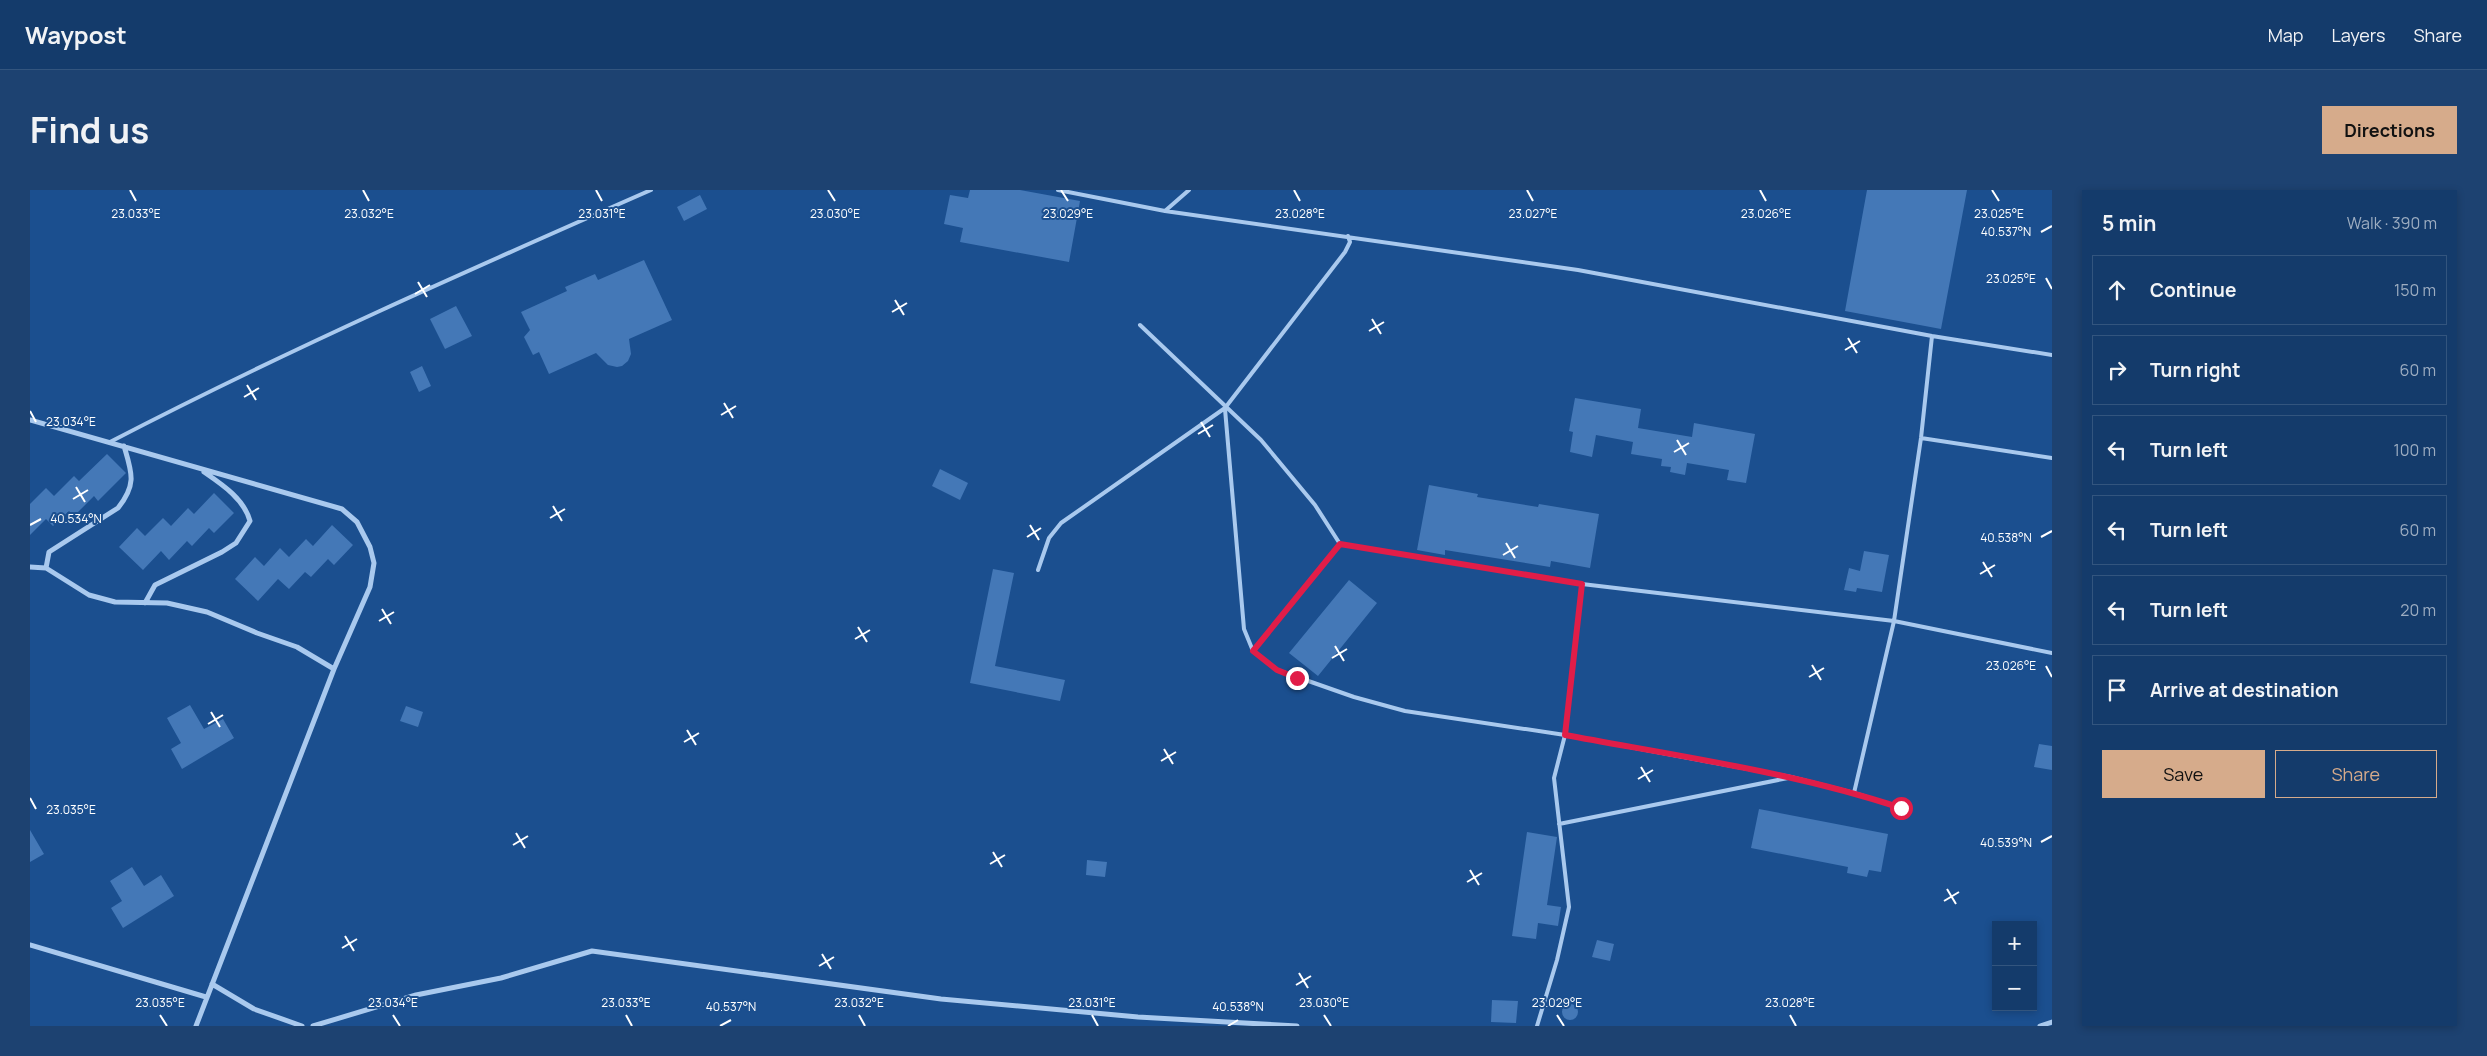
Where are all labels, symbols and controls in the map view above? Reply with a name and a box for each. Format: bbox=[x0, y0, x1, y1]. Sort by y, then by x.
text: Waypost bbox=[25, 18, 127, 51]
text: Map bbox=[2268, 23, 2303, 47]
text: Layers bbox=[2331, 23, 2385, 47]
text: Share bbox=[2413, 23, 2462, 47]
text: Find us bbox=[30, 106, 149, 154]
button: Directions bbox=[2322, 106, 2457, 154]
text: 23.033°E bbox=[111, 205, 161, 222]
text: 23.032°E bbox=[344, 205, 394, 222]
text: 23.031°E bbox=[578, 205, 626, 222]
text: 23.030°E bbox=[810, 205, 860, 222]
text: 23.029°E bbox=[1043, 205, 1093, 222]
text: 23.028°E bbox=[1275, 205, 1325, 222]
text: 23.027°E bbox=[1509, 205, 1558, 222]
text: 23.026°E bbox=[1741, 205, 1791, 222]
text: 23.025°E bbox=[1974, 205, 2024, 222]
text: 5 min bbox=[2102, 209, 2156, 237]
text: Walk · 390 m bbox=[2347, 212, 2437, 234]
text: 40.537°N bbox=[1981, 223, 2031, 240]
text: 23.025°E bbox=[1986, 270, 2036, 287]
icon: ahead bbox=[2103, 276, 2131, 304]
text: Continue bbox=[2150, 277, 2236, 303]
text: 150 m bbox=[2394, 279, 2436, 301]
icon: right bbox=[2103, 356, 2131, 384]
text: Turn right bbox=[2150, 357, 2240, 383]
text: 60 m bbox=[2400, 359, 2436, 381]
text: 23.034°E bbox=[46, 413, 96, 430]
icon: left bbox=[2103, 436, 2131, 464]
text: Turn left bbox=[2150, 437, 2228, 463]
text: 100 m bbox=[2393, 439, 2436, 461]
text: 40.534°N bbox=[50, 510, 102, 527]
icon: left bbox=[2103, 516, 2131, 544]
text: Turn left bbox=[2150, 517, 2228, 543]
text: 60 m bbox=[2400, 519, 2436, 541]
text: 40.538°N bbox=[1980, 529, 2032, 546]
icon: left bbox=[2103, 596, 2131, 624]
text: Turn left bbox=[2150, 597, 2228, 623]
text: 20 m bbox=[2400, 599, 2436, 621]
text: 23.026°E bbox=[1986, 657, 2036, 674]
route end bbox=[1286, 667, 1309, 690]
icon: arrive bbox=[2103, 676, 2131, 704]
text: Arrive at destination bbox=[2150, 677, 2339, 703]
button: Save bbox=[2102, 750, 2265, 798]
button: Share bbox=[2275, 750, 2437, 798]
route start bbox=[1890, 797, 1913, 820]
text: 23.035°E bbox=[46, 801, 96, 818]
text: 40.539°N bbox=[1980, 834, 2032, 851]
map controls bbox=[1992, 921, 2037, 1011]
button: + bbox=[1992, 921, 2037, 966]
button: − bbox=[1992, 966, 2037, 1011]
text: 23.035°E bbox=[135, 994, 185, 1011]
text: 23.034°E bbox=[368, 994, 418, 1011]
text: 23.033°E bbox=[601, 994, 651, 1011]
text: 23.032°E bbox=[834, 994, 884, 1011]
text: 23.031°E bbox=[1068, 994, 1116, 1011]
text: 23.030°E bbox=[1299, 994, 1349, 1011]
text: 23.029°E bbox=[1532, 994, 1582, 1011]
text: 23.028°E bbox=[1765, 994, 1815, 1011]
text: 40.537°N bbox=[706, 998, 756, 1015]
text: 40.538°N bbox=[1212, 998, 1264, 1015]

